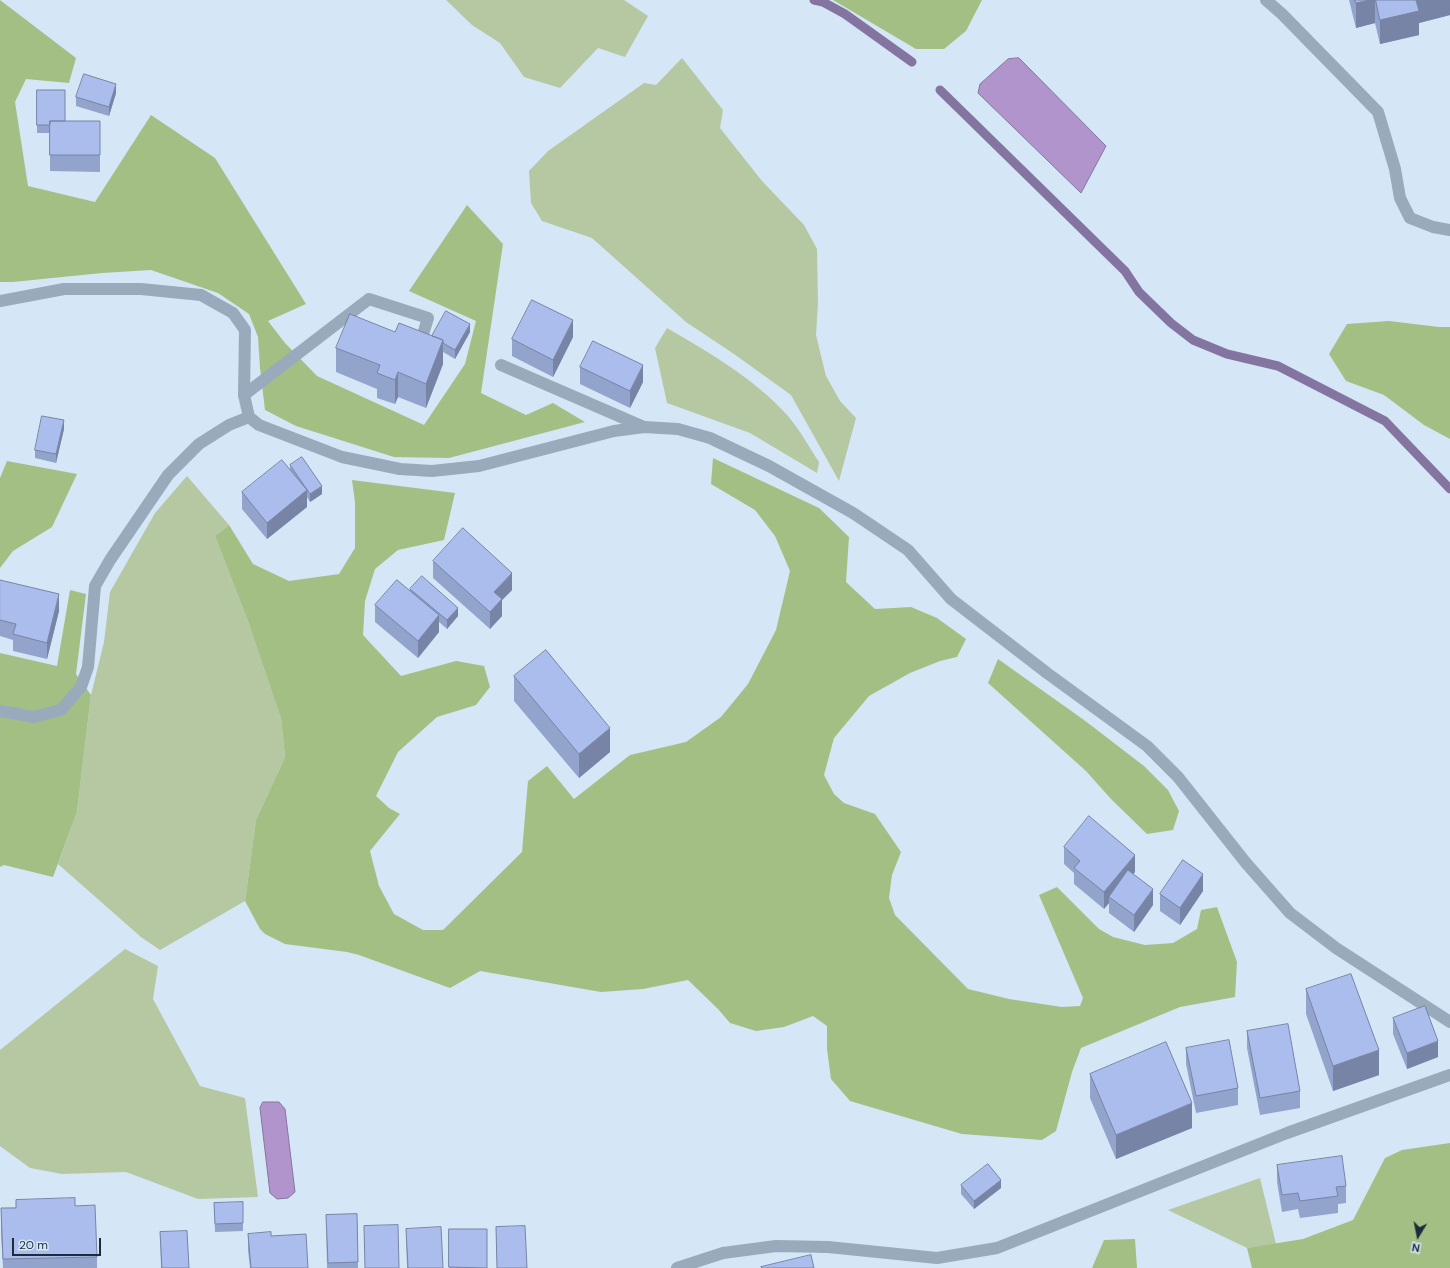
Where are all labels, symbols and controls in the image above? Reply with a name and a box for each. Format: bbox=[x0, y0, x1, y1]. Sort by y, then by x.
north arrow bbox=[1398, 1216, 1438, 1256]
scale bar bbox=[14, 1230, 103, 1256]
text: 20 m bbox=[19, 1237, 48, 1253]
text: N bbox=[1411, 1240, 1421, 1255]

